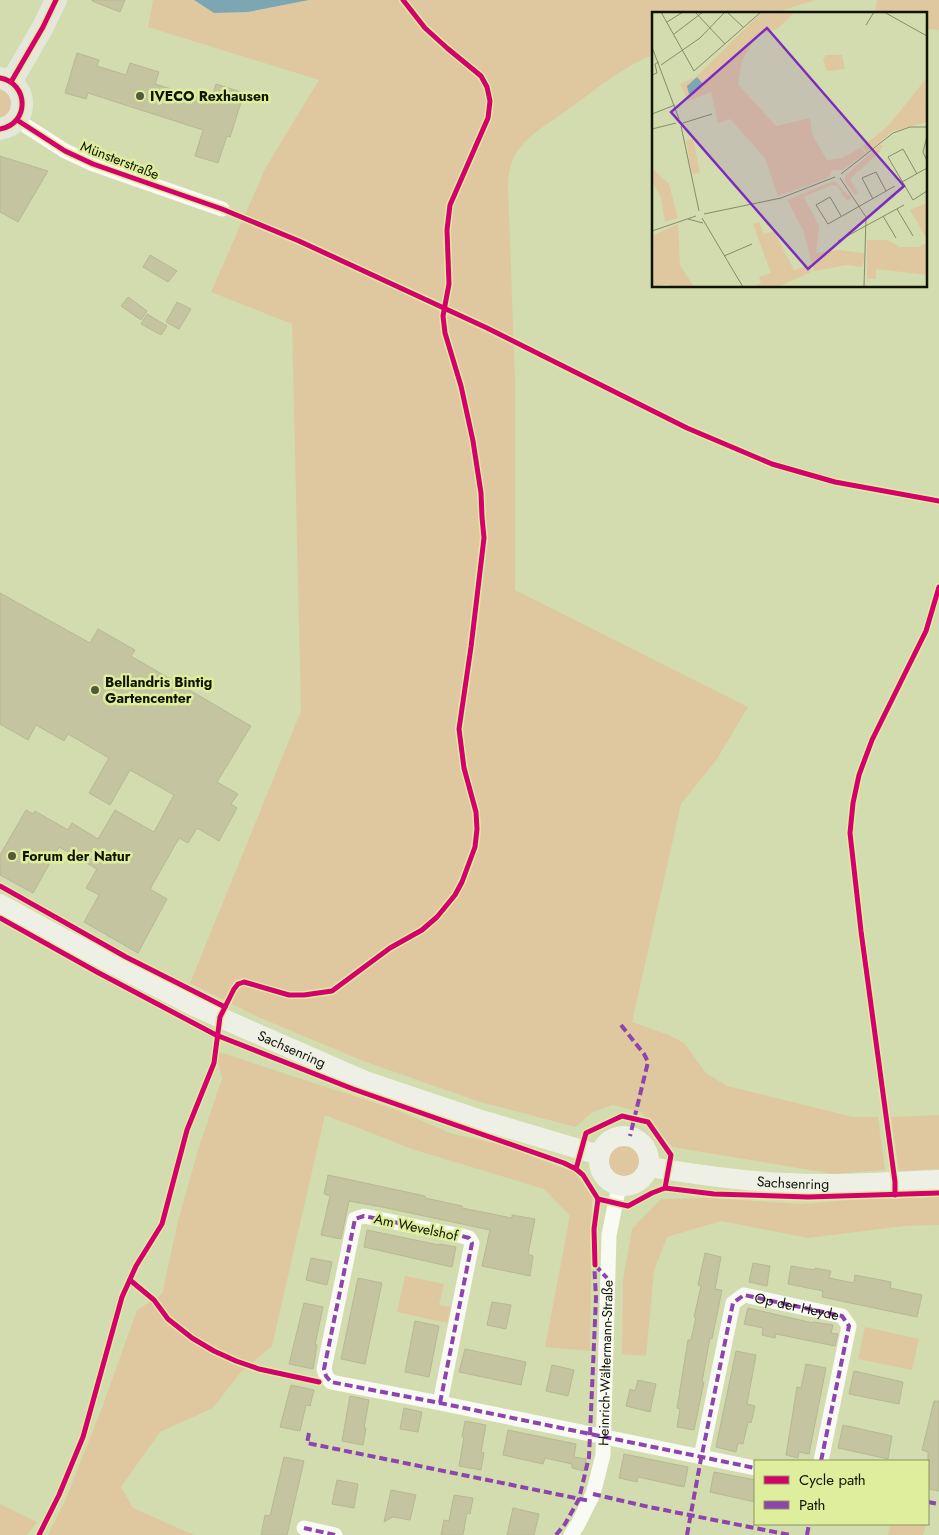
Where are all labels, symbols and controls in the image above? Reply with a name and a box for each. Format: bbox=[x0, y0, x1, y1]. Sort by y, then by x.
inset map bbox=[652, 12, 926, 288]
place label: IVECO Rexhausen bbox=[150, 86, 269, 106]
marker: IVECO Rexhausen bbox=[134, 90, 146, 102]
street label: Münsterstraße bbox=[78, 136, 162, 184]
place label: Bellandris Bintig Gartencenter bbox=[105, 672, 212, 708]
marker: Bellandris Bintig Gartencenter bbox=[89, 684, 101, 696]
place label: Forum der Natur bbox=[22, 846, 131, 866]
marker: Forum der Natur bbox=[6, 850, 18, 862]
street label: Sachsenring bbox=[255, 1025, 329, 1073]
street label: Sachsenring bbox=[756, 1171, 829, 1194]
street label: Am Wevelshof bbox=[372, 1208, 461, 1246]
street label: Heinrich-Wältermann-Straße bbox=[593, 1280, 618, 1446]
street label: Op der Heyde bbox=[753, 1288, 841, 1325]
legend bbox=[754, 1460, 929, 1525]
text: Cycle path bbox=[799, 1469, 866, 1491]
text: Path bbox=[799, 1494, 825, 1516]

